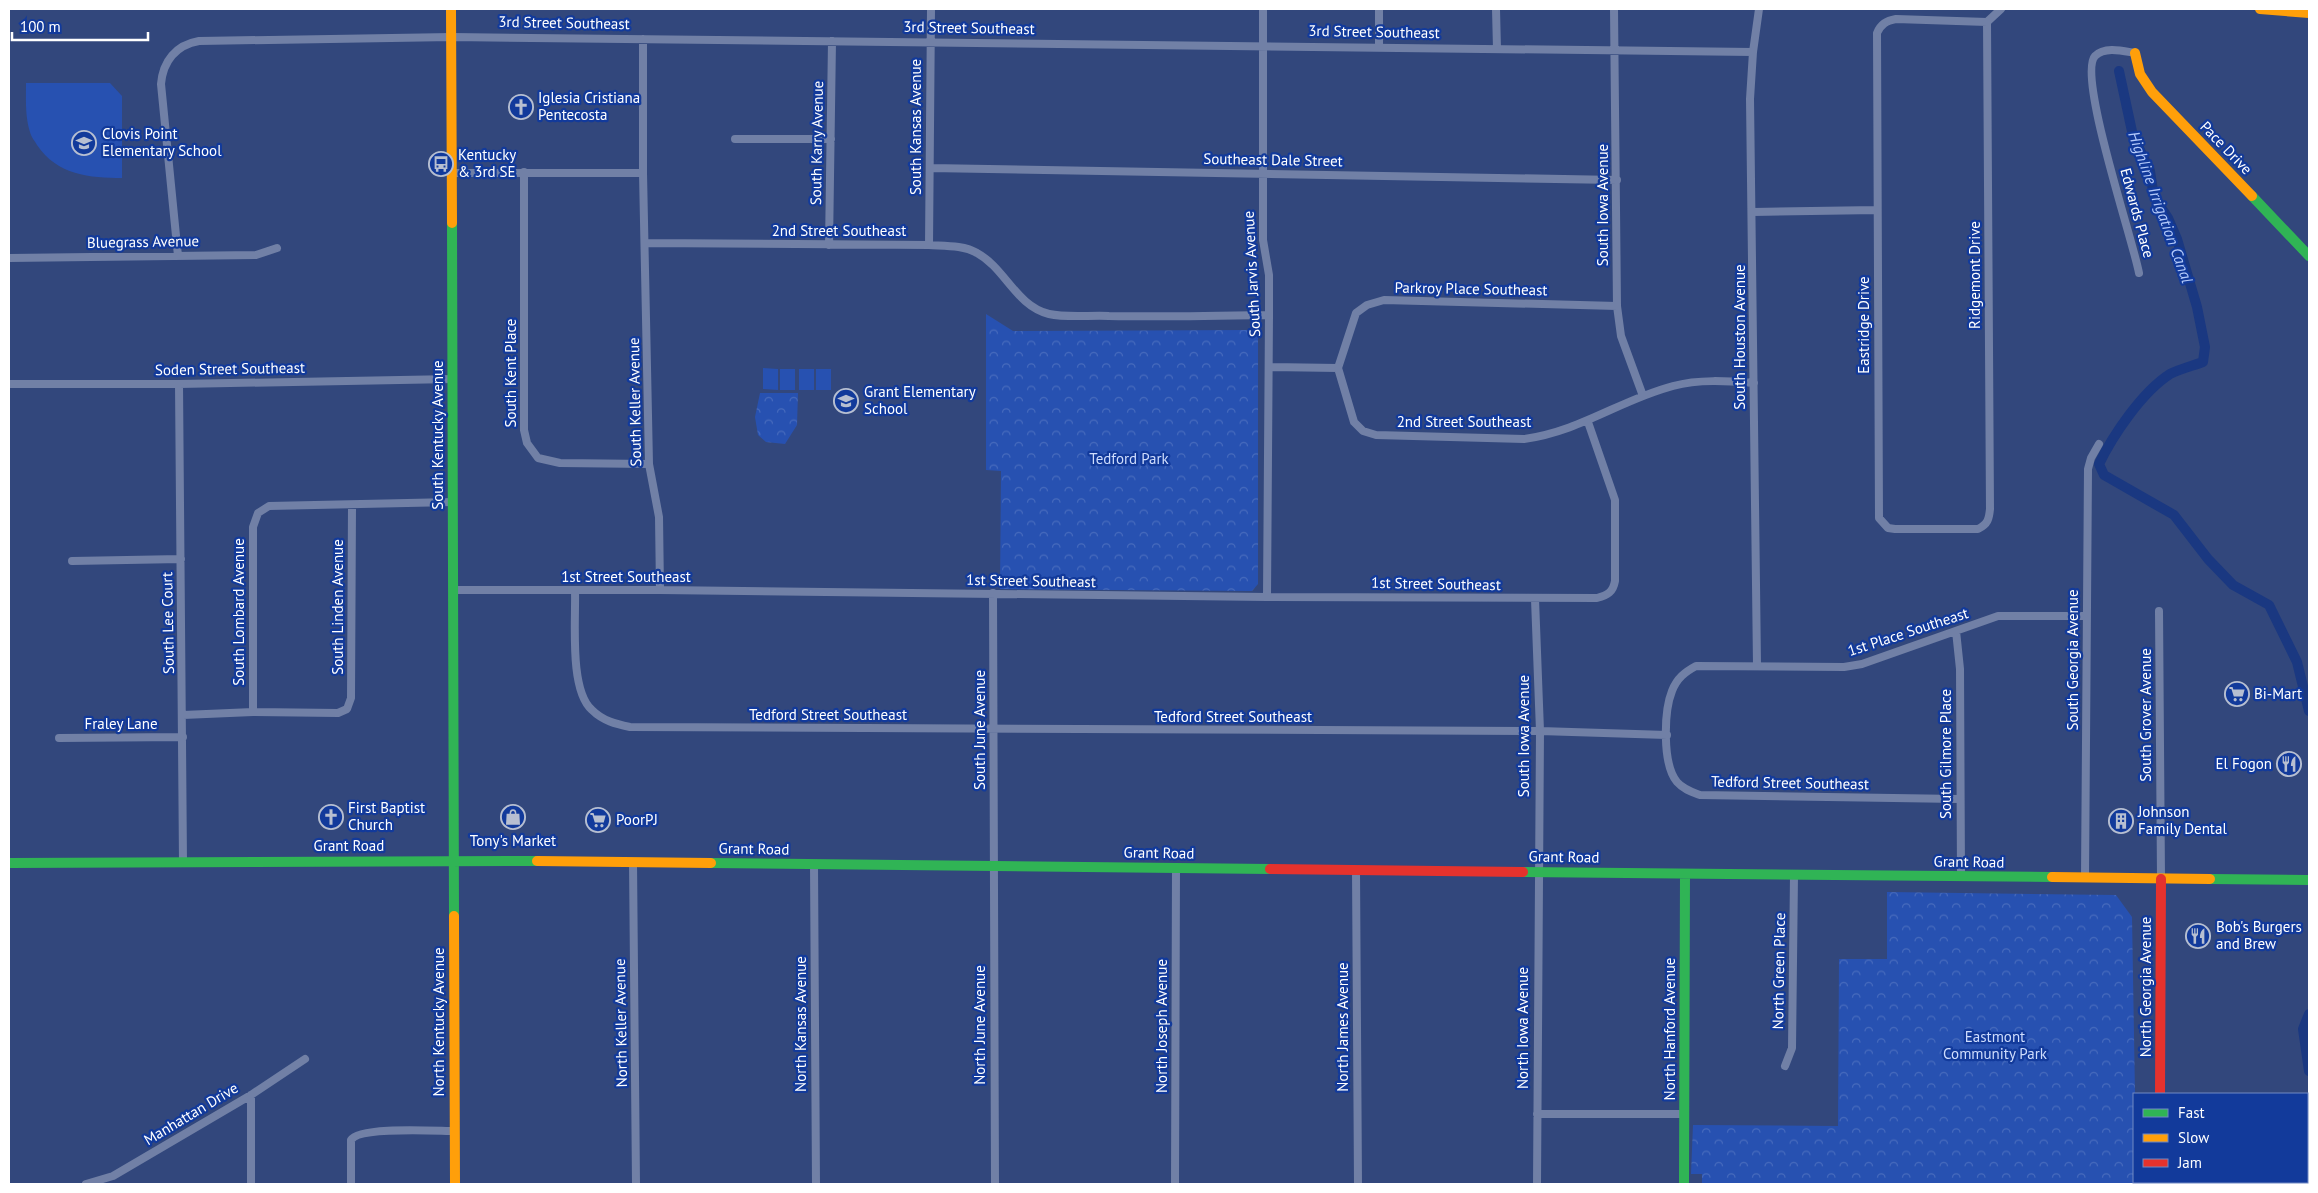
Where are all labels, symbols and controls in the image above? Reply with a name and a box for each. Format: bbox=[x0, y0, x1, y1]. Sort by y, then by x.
scale bar bbox=[12, 10, 149, 42]
street label: 3rd Street Southeast bbox=[498, 12, 630, 33]
text: 100 m bbox=[20, 17, 61, 36]
street label: 3rd Street Southeast bbox=[903, 17, 1035, 38]
street label: 3rd Street Southeast bbox=[1308, 21, 1440, 42]
street label: South Kansas Avenue bbox=[906, 59, 925, 195]
street label: South Karry Avenue bbox=[806, 81, 827, 205]
place label: Iglesia Cristiana Pentecosta bbox=[538, 88, 640, 124]
church icon: Iglesia Cristiana Pentecosta bbox=[508, 94, 534, 120]
street label: Pace Drive bbox=[2196, 117, 2256, 178]
place label: Clovis Point Elementary School bbox=[102, 124, 222, 160]
water label: Highline Irrigation Canal bbox=[2124, 128, 2198, 286]
school or university icon: Clovis Point Elementary School bbox=[71, 130, 97, 156]
street label: South Iowa Avenue bbox=[1593, 144, 1612, 266]
place label: Kentucky & 3rd SE bbox=[458, 145, 516, 181]
street label: Southeast Dale Street bbox=[1203, 149, 1343, 170]
bus stop icon: Kentucky & 3rd SE bbox=[428, 151, 454, 177]
street label: Edwards Place bbox=[2116, 166, 2159, 260]
street label: South Jarvis Avenue bbox=[1239, 210, 1264, 338]
street label: 2nd Street Southeast bbox=[772, 221, 906, 240]
street label: Ridgemont Drive bbox=[1965, 221, 1984, 329]
street label: Bluegrass Avenue bbox=[87, 231, 199, 252]
street label: South Houston Avenue bbox=[1730, 264, 1749, 410]
street label: Eastridge Drive bbox=[1854, 276, 1873, 374]
street label: Parkroy Place Southeast bbox=[1394, 278, 1548, 299]
street label: South Kent Place bbox=[501, 319, 520, 427]
street label: South Keller Avenue bbox=[624, 337, 645, 467]
street label: Soden Street Southeast bbox=[155, 358, 305, 379]
street label: South Kentucky Avenue bbox=[428, 360, 447, 510]
place label: Grant Elementary School bbox=[864, 382, 976, 418]
school or university icon: Grant Elementary School bbox=[833, 388, 859, 414]
street label: 2nd Street Southeast bbox=[1397, 412, 1531, 431]
park label: Tedford Park bbox=[1089, 449, 1170, 468]
street label: South Lombard Avenue bbox=[229, 538, 248, 686]
street label: South Linden Avenue bbox=[328, 539, 347, 675]
street label: 1st Street Southeast bbox=[561, 567, 691, 586]
street label: 1st Street Southeast bbox=[966, 570, 1096, 591]
street label: South Lee Court bbox=[157, 572, 178, 674]
street label: 1st Street Southeast bbox=[1371, 573, 1501, 594]
street label: South Georgia Avenue bbox=[2063, 589, 2082, 731]
street label: 1st Place Southeast bbox=[1845, 603, 1971, 660]
street label: South Grover Avenue bbox=[2136, 648, 2155, 782]
street label: South June Avenue bbox=[970, 670, 989, 790]
street label: South Iowa Avenue bbox=[1514, 675, 1533, 797]
supermarket icon: Bi-Mart bbox=[2224, 681, 2250, 707]
place label: Bi-Mart bbox=[2254, 684, 2302, 703]
street label: South Gilmore Place bbox=[1936, 689, 1955, 819]
street label: Tedford Street Southeast bbox=[749, 705, 907, 724]
street label: Tedford Street Southeast bbox=[1154, 707, 1312, 726]
street label: Fraley Lane bbox=[84, 714, 158, 733]
restaurant icon: El Fogon bbox=[2276, 751, 2302, 777]
place label: El Fogon bbox=[2215, 754, 2272, 773]
street label: Tedford Street Southeast bbox=[1711, 772, 1869, 793]
place label: First Baptist Church bbox=[348, 798, 425, 834]
place label: Johnson Family Dental bbox=[2137, 802, 2227, 838]
church icon: First Baptist Church bbox=[318, 804, 344, 830]
shop icon: Tony's Market bbox=[500, 804, 526, 830]
supermarket icon: PoorPJ bbox=[585, 807, 611, 833]
building icon: Johnson Family Dental bbox=[2108, 808, 2134, 834]
place label: PoorPJ bbox=[616, 810, 658, 829]
place label: Tony's Market bbox=[470, 831, 556, 850]
street label: Grant Road bbox=[314, 836, 384, 855]
street label: Grant Road bbox=[718, 838, 790, 859]
street label: Grant Road bbox=[1123, 842, 1195, 863]
street label: Grant Road bbox=[1528, 846, 1600, 867]
street label: Grant Road bbox=[1933, 851, 2005, 872]
street label: North Green Place bbox=[1768, 912, 1789, 1030]
street label: North Georgia Avenue bbox=[2136, 917, 2155, 1057]
place label: Bob's Burgers and Brew bbox=[2216, 917, 2302, 953]
restaurant icon: Bob's Burgers and Brew bbox=[2185, 923, 2211, 949]
street label: North Kentucky Avenue bbox=[429, 947, 448, 1097]
street label: North Kansas Avenue bbox=[791, 956, 810, 1092]
street label: North Keller Avenue bbox=[610, 958, 631, 1088]
street label: North Hanford Avenue bbox=[1660, 958, 1679, 1100]
street label: North Joseph Avenue bbox=[1152, 959, 1171, 1093]
street label: North James Avenue bbox=[1333, 962, 1352, 1092]
street label: North June Avenue bbox=[970, 965, 989, 1085]
street label: North Iowa Avenue bbox=[1513, 967, 1532, 1089]
park label: Eastmont Community Park bbox=[1943, 1027, 2048, 1063]
street label: Manhattan Drive bbox=[140, 1078, 241, 1149]
legend bbox=[2133, 1093, 2308, 1183]
text: Fast bbox=[2178, 1103, 2205, 1122]
text: Slow bbox=[2178, 1128, 2209, 1147]
text: Jam bbox=[2177, 1153, 2202, 1172]

